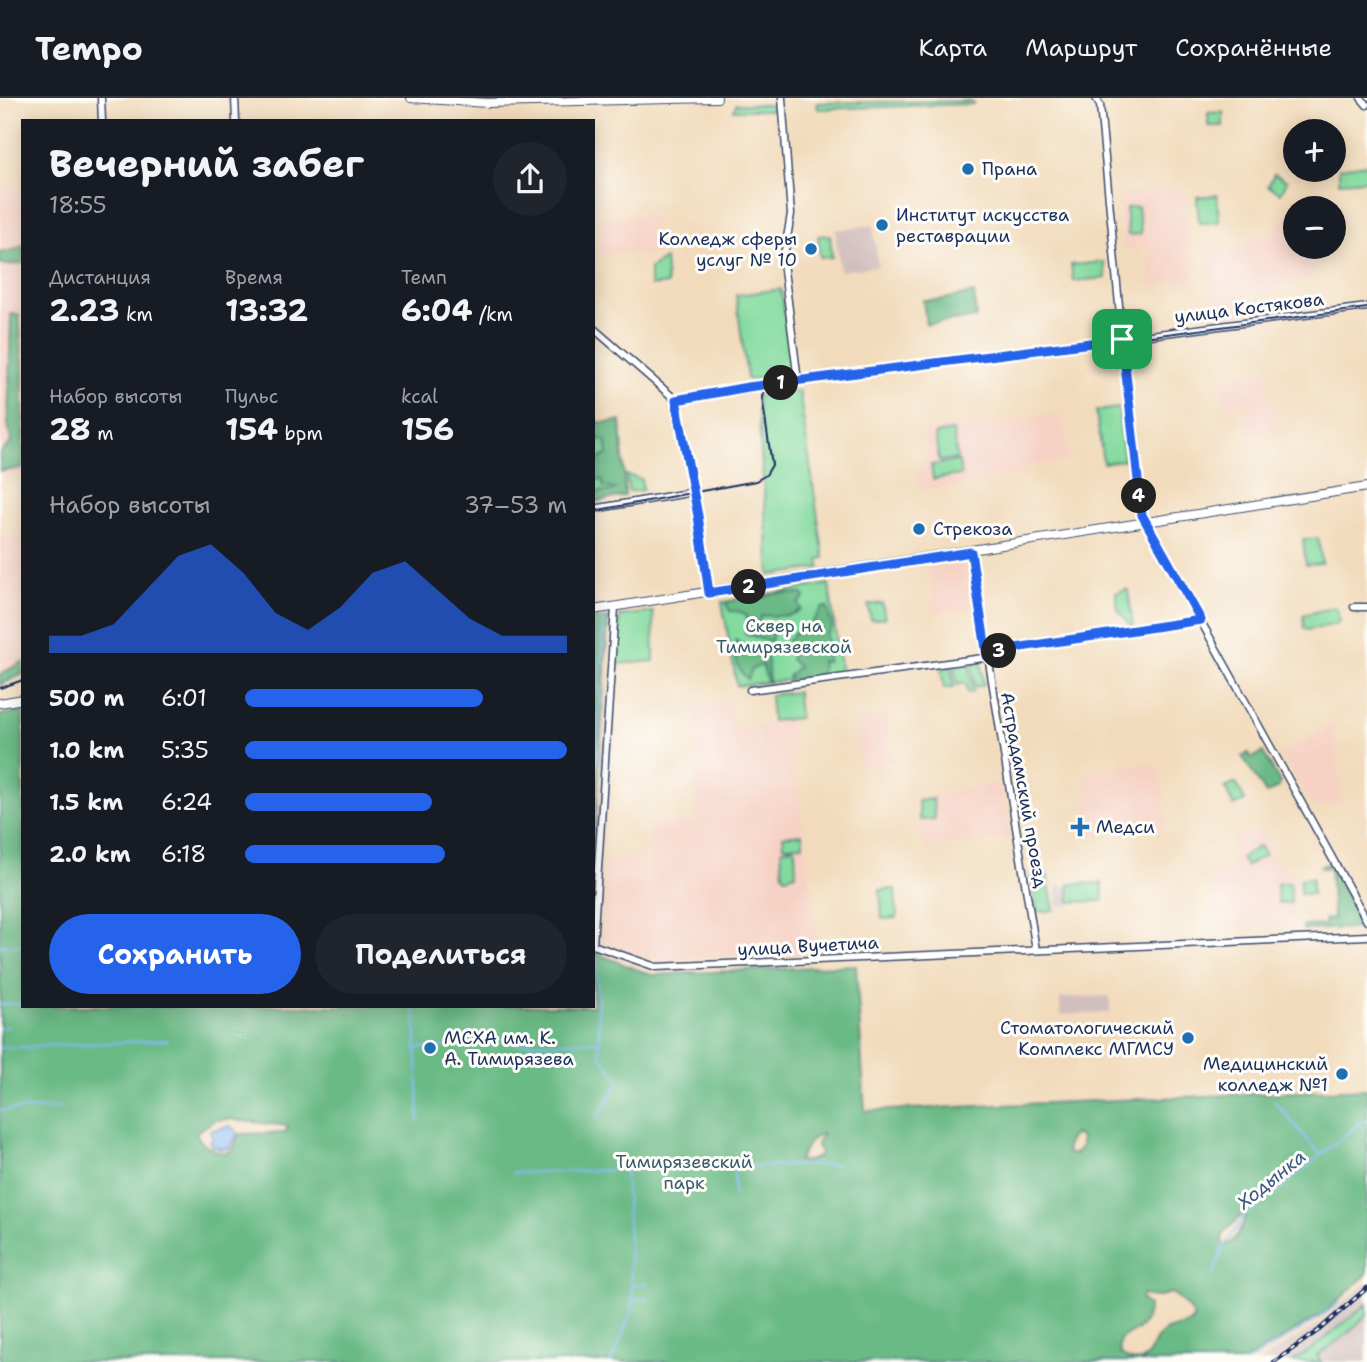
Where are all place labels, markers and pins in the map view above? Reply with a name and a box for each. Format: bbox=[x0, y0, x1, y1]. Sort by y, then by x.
place label: Прана bbox=[982, 157, 1037, 181]
marker: Прана bbox=[960, 161, 976, 177]
place label: Институт искусства реставрации bbox=[896, 203, 1069, 248]
marker: Институт искусства реставрации bbox=[874, 217, 890, 233]
place label: Колледж сферы услуг № 10 bbox=[658, 227, 797, 272]
marker: Колледж сферы услуг № 10 bbox=[803, 241, 819, 257]
pin bbox=[1092, 309, 1152, 369]
pin: 1 bbox=[764, 366, 798, 400]
pin: 4 bbox=[1122, 478, 1156, 514]
place label: Стрекоза bbox=[933, 517, 1013, 541]
marker: Стрекоза bbox=[911, 521, 927, 537]
pin: 2 bbox=[732, 570, 766, 604]
pin: 3 bbox=[982, 634, 1016, 668]
place label: Медси bbox=[1096, 815, 1155, 839]
marker: Медси bbox=[1070, 817, 1090, 837]
place label: Стоматологический Комплекс МГМСУ bbox=[1000, 1016, 1174, 1061]
place label: МСХА им. К. А. Тимирязева bbox=[444, 1026, 574, 1071]
marker: Стоматологический Комплекс МГМСУ bbox=[1180, 1030, 1196, 1046]
marker: МСХА им. К. А. Тимирязева bbox=[422, 1040, 438, 1056]
place label: Медицинский колледж №1 bbox=[1203, 1052, 1328, 1097]
marker: Медицинский колледж №1 bbox=[1334, 1066, 1350, 1082]

